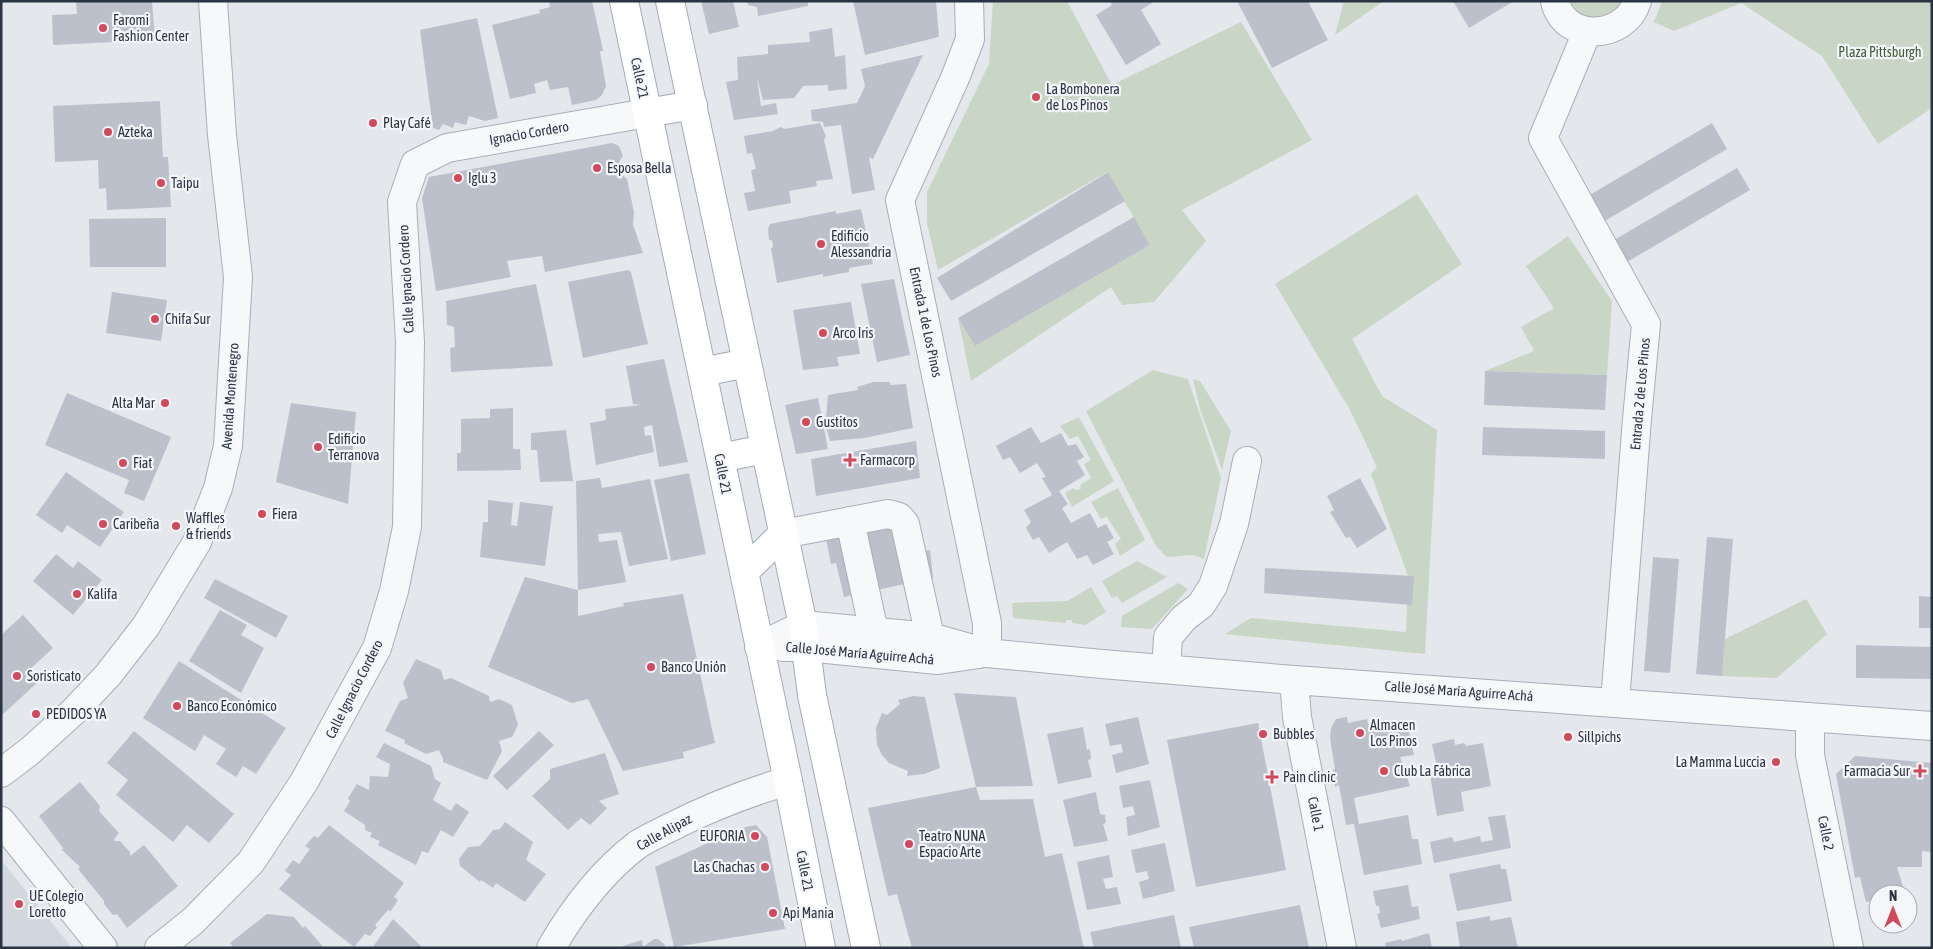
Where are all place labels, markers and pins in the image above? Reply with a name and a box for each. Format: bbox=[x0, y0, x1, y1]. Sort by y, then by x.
place label: Faromi Fashion Center bbox=[113, 12, 190, 44]
marker: Faromi Fashion Center bbox=[97, 22, 109, 34]
place label: La Bombonera de Los Pinos bbox=[1046, 81, 1120, 113]
marker: La Bombonera de Los Pinos bbox=[1030, 91, 1042, 103]
place label: Play Café bbox=[383, 115, 431, 131]
marker: Play Café bbox=[367, 117, 379, 129]
place label: Azteka bbox=[118, 124, 153, 140]
marker: Azteka bbox=[102, 126, 114, 138]
place label: Esposa Bella bbox=[607, 160, 671, 176]
marker: Esposa Bella bbox=[591, 162, 603, 174]
place label: Iglu 3 bbox=[468, 170, 497, 186]
marker: Iglu 3 bbox=[452, 172, 464, 184]
place label: Taipu bbox=[171, 175, 199, 191]
marker: Taipu bbox=[155, 177, 167, 189]
place label: Edificio Alessandria bbox=[831, 228, 891, 260]
marker: Edificio Alessandria bbox=[815, 238, 827, 250]
place label: Chifa Sur bbox=[165, 311, 211, 327]
marker: Chifa Sur bbox=[149, 313, 161, 325]
place label: Arco Iris bbox=[833, 325, 874, 341]
marker: Arco Iris bbox=[817, 327, 829, 339]
place label: Alta Mar bbox=[112, 395, 156, 411]
marker: Alta Mar bbox=[159, 397, 171, 409]
place label: Gustitos bbox=[816, 414, 858, 430]
marker: Gustitos bbox=[800, 416, 812, 428]
place label: Edificio Terranova bbox=[328, 431, 380, 463]
marker: Edificio Terranova bbox=[312, 441, 324, 453]
place label: Farmacorp bbox=[860, 452, 915, 468]
marker: Farmacorp bbox=[844, 454, 856, 466]
place label: Fiat bbox=[133, 455, 152, 471]
marker: Fiat bbox=[117, 457, 129, 469]
place label: Fiera bbox=[272, 506, 298, 522]
marker: Fiera bbox=[256, 508, 268, 520]
place label: Waffles & friends bbox=[186, 510, 231, 542]
place label: Caribeña bbox=[113, 516, 159, 532]
marker: Caribeña bbox=[97, 518, 109, 530]
marker: Waffles & friends bbox=[170, 520, 182, 532]
place label: Kalifa bbox=[87, 586, 117, 602]
marker: Kalifa bbox=[71, 588, 83, 600]
place label: Banco Unión bbox=[661, 659, 726, 675]
marker: Banco Unión bbox=[645, 661, 657, 673]
place label: Soristicato bbox=[27, 668, 81, 684]
marker: Soristicato bbox=[11, 670, 23, 682]
place label: Banco Económico bbox=[187, 698, 277, 714]
marker: Banco Económico bbox=[171, 700, 183, 712]
place label: PEDIDOS YA bbox=[46, 706, 107, 722]
marker: PEDIDOS YA bbox=[30, 708, 42, 720]
place label: Almacen Los Pinos bbox=[1370, 717, 1417, 749]
place label: Bubbles bbox=[1273, 726, 1315, 742]
marker: Almacen Los Pinos bbox=[1354, 727, 1366, 739]
marker: Bubbles bbox=[1257, 728, 1269, 740]
place label: Sillpichs bbox=[1578, 729, 1621, 745]
marker: Sillpichs bbox=[1562, 731, 1574, 743]
place label: La Mamma Luccia bbox=[1675, 754, 1766, 770]
marker: La Mamma Luccia bbox=[1770, 756, 1782, 768]
place label: Club La Fábrica bbox=[1394, 763, 1471, 779]
place label: Farmacia Sur bbox=[1844, 763, 1911, 779]
marker: Club La Fábrica bbox=[1378, 765, 1390, 777]
marker: Farmacia Sur bbox=[1914, 765, 1926, 777]
place label: Pain clinic bbox=[1283, 769, 1336, 785]
marker: Pain clinic bbox=[1265, 770, 1279, 784]
place label: EUFORIA bbox=[700, 828, 745, 844]
place label: Teatro NUNA Espacio Arte bbox=[919, 828, 986, 860]
marker: EUFORIA bbox=[749, 830, 761, 842]
marker: Teatro NUNA Espacio Arte bbox=[903, 838, 915, 850]
place label: Las Chachas bbox=[693, 859, 755, 875]
marker: Las Chachas bbox=[759, 861, 771, 873]
place label: UE Colegio Loretto bbox=[29, 888, 84, 920]
marker: UE Colegio Loretto bbox=[13, 898, 25, 910]
place label: Api Mania bbox=[783, 905, 834, 921]
marker: Api Mania bbox=[767, 907, 779, 919]

